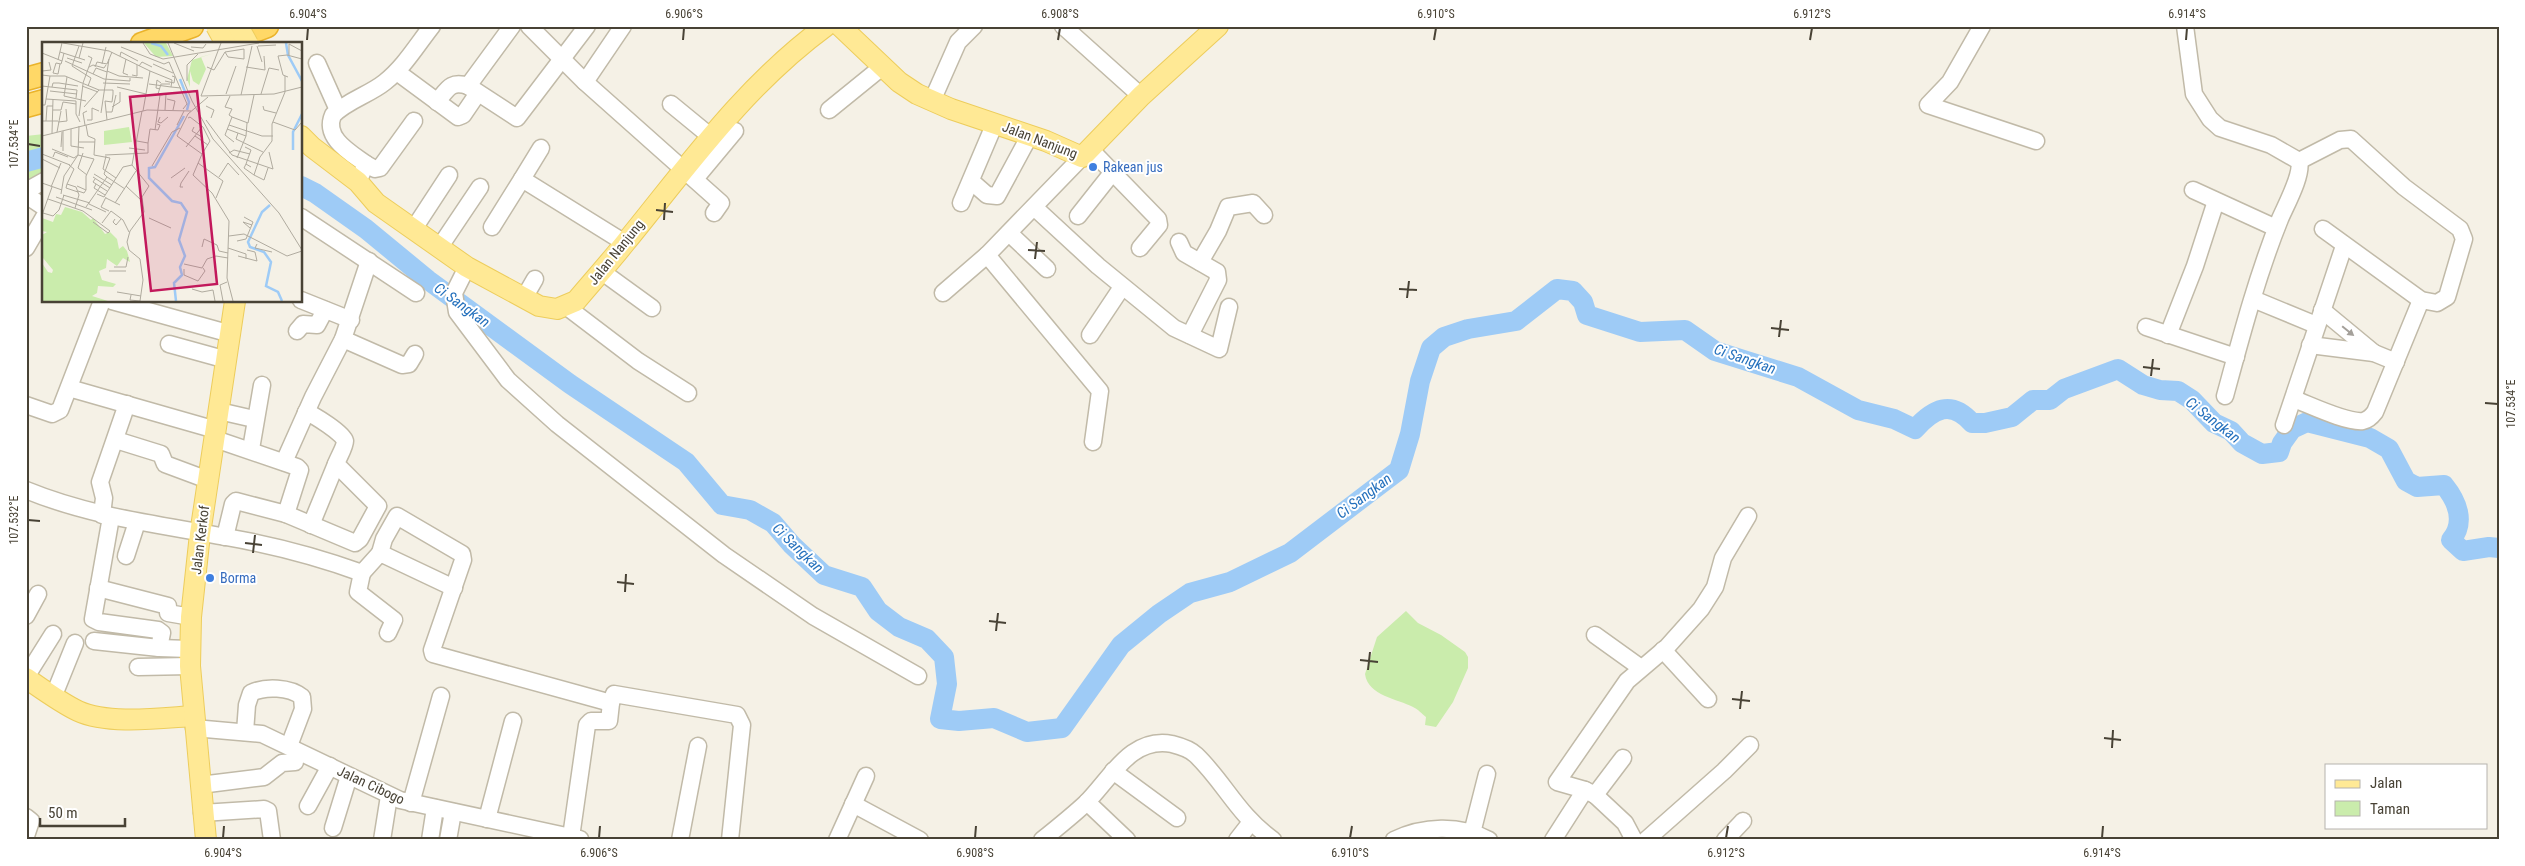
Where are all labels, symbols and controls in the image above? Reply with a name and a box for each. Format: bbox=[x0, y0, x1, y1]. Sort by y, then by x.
text: 6.904°S bbox=[289, 7, 327, 21]
text: 6.906°S bbox=[665, 7, 703, 21]
text: 6.908°S bbox=[1041, 7, 1079, 21]
text: 6.910°S bbox=[1417, 7, 1455, 21]
text: 6.912°S bbox=[1793, 7, 1831, 21]
text: 6.914°S bbox=[2168, 7, 2206, 21]
inset map bbox=[42, 42, 302, 302]
street label: Jalan Nanjung bbox=[1000, 118, 1080, 162]
text: 107.534°E bbox=[7, 119, 21, 169]
place label: Rakean jus bbox=[1103, 159, 1163, 175]
marker: Rakean jus bbox=[1087, 161, 1099, 173]
street label: Jalan Nanjung bbox=[585, 216, 647, 288]
water label: Ci Sangkan bbox=[431, 279, 493, 331]
one-way arrow bbox=[2341, 326, 2354, 337]
water label: Ci Sangkan bbox=[1712, 340, 1778, 378]
text: 107.534°E bbox=[2504, 379, 2518, 429]
water label: Ci Sangkan bbox=[2182, 393, 2244, 447]
water label: Ci Sangkan bbox=[1333, 469, 1395, 523]
text: 107.532°E bbox=[7, 495, 21, 545]
street label: Jalan Kerkof bbox=[188, 504, 212, 575]
water label: Ci Sangkan bbox=[769, 519, 827, 577]
place label: Borma bbox=[220, 570, 256, 586]
marker: Borma bbox=[204, 572, 216, 584]
street label: Jalan Cibogo bbox=[335, 762, 407, 808]
legend bbox=[2325, 764, 2488, 828]
text: Jalan bbox=[2370, 774, 2402, 792]
scale bar bbox=[40, 796, 125, 828]
text: Taman bbox=[2370, 800, 2410, 818]
text: 50 m bbox=[48, 804, 78, 822]
text: 6.904°S bbox=[204, 846, 242, 860]
text: 6.906°S bbox=[580, 846, 618, 860]
text: 6.908°S bbox=[956, 846, 994, 860]
text: 6.910°S bbox=[1331, 846, 1369, 860]
text: 6.912°S bbox=[1707, 846, 1745, 860]
text: 6.914°S bbox=[2083, 846, 2121, 860]

